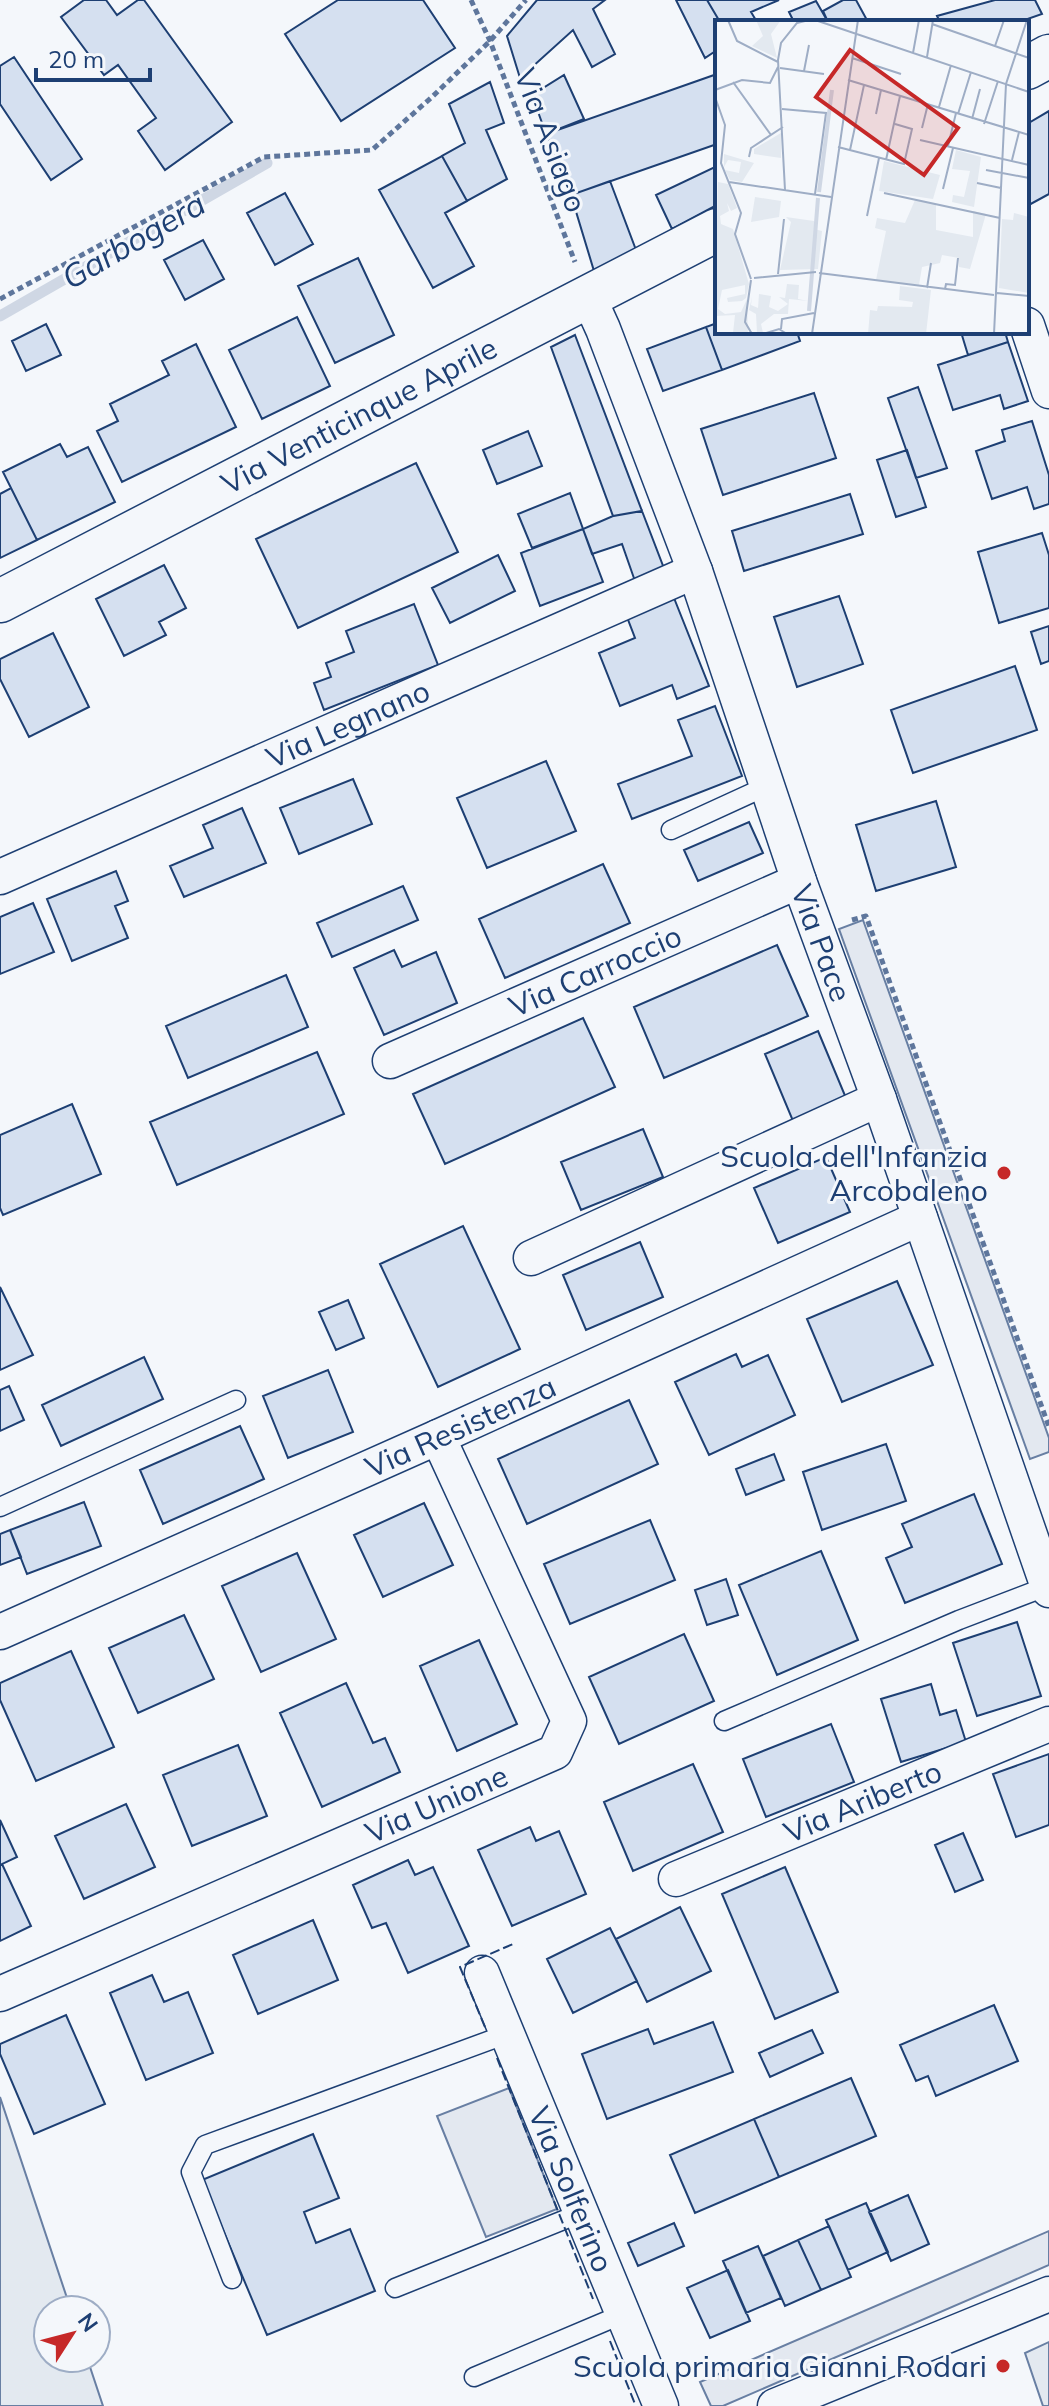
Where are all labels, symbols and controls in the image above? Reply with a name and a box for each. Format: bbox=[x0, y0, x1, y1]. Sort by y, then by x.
inset map bbox=[715, 20, 1029, 334]
scale bar bbox=[36, 32, 150, 82]
text: 20 m bbox=[48, 44, 104, 74]
street label: Via Asiago bbox=[506, 63, 596, 217]
water label: Garbogera bbox=[54, 183, 212, 297]
street label: Via Venticinque Aprile bbox=[214, 328, 503, 502]
street label: Via Legnano bbox=[260, 671, 435, 777]
street label: Via Pace bbox=[783, 879, 860, 1006]
street label: Via Carroccio bbox=[503, 916, 687, 1025]
place label: Scuola dell'Infanzia Arcobaleno bbox=[720, 1137, 988, 1209]
marker: Scuola dell'Infanzia Arcobaleno bbox=[995, 1164, 1013, 1182]
street label: Via Resistenza bbox=[359, 1367, 562, 1486]
street label: Via Ariberto bbox=[778, 1752, 947, 1851]
street label: Via Unione bbox=[359, 1756, 513, 1851]
street label: Via Solferino bbox=[520, 2101, 623, 2278]
north arrow bbox=[32, 2294, 112, 2374]
text: N bbox=[72, 2307, 104, 2337]
place label: Scuola primaria Gianni Rodari bbox=[573, 2347, 987, 2385]
marker: Scuola primaria Gianni Rodari bbox=[994, 2357, 1012, 2375]

